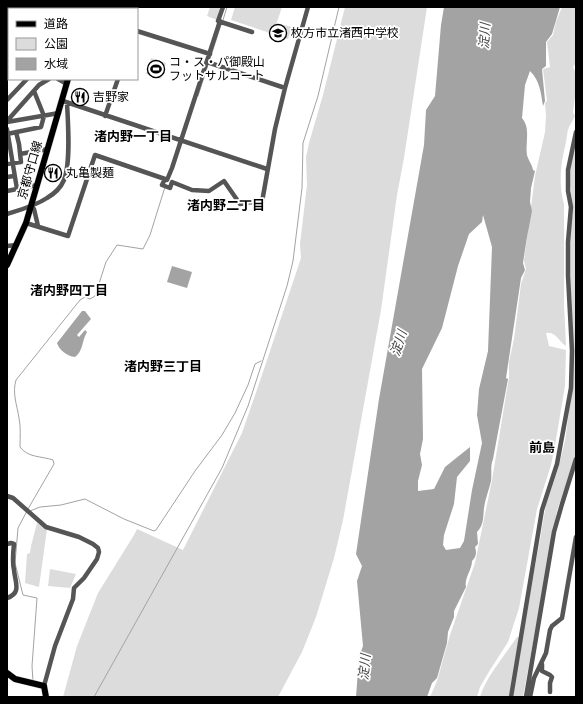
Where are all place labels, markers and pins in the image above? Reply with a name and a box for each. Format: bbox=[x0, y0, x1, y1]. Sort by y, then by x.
school or university icon: 枚方市立渚西中学校 bbox=[268, 23, 288, 43]
place label: 枚方市立渚西中学校 bbox=[291, 25, 399, 39]
place label: コ・ス・パ御殿山 フットサルコート bbox=[169, 54, 265, 82]
sports icon: コ・ス・パ御殿山 フットサルコート bbox=[146, 59, 166, 79]
restaurant icon: 吉野家 bbox=[70, 87, 90, 107]
place label: 吉野家 bbox=[93, 89, 129, 103]
restaurant icon: 丸亀製麺 bbox=[43, 163, 63, 183]
place label: 丸亀製麺 bbox=[66, 165, 114, 179]

